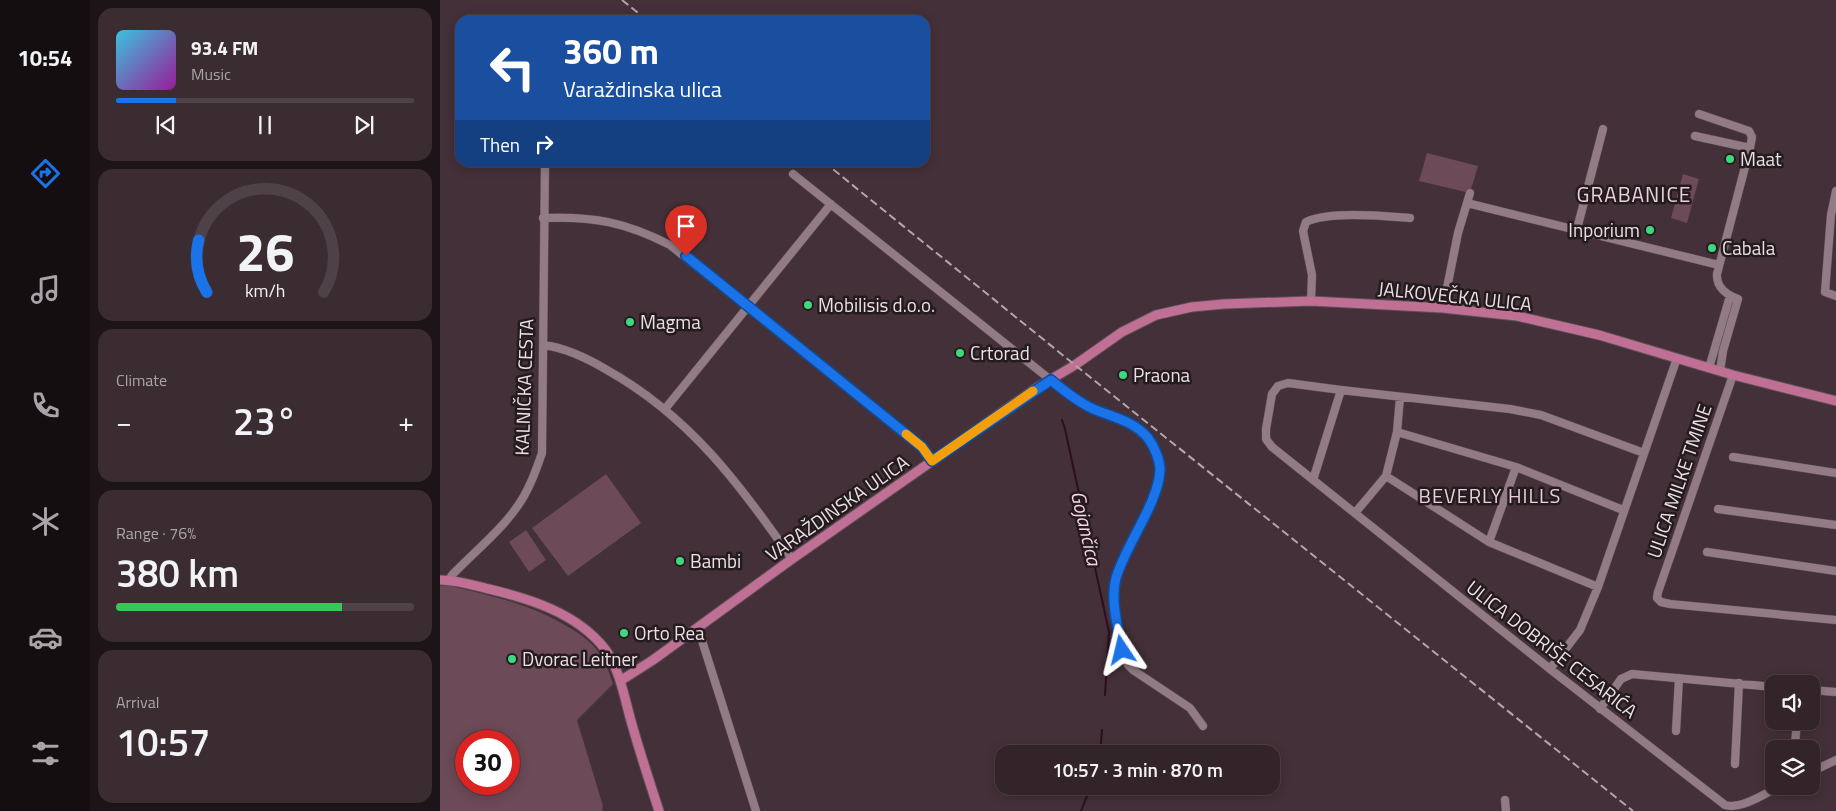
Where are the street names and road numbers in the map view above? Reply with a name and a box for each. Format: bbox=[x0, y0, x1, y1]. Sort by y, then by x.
street label: JALKOVEČKA ULICA bbox=[1377, 273, 1533, 318]
street label: KALNIČKA CESTA bbox=[507, 318, 540, 456]
street label: ULICA MILKE TMINE bbox=[1639, 400, 1718, 562]
street label: VARAŽDINSKA ULICA bbox=[759, 447, 914, 568]
street label: ULICA DOBRIŠE CESARIĆA bbox=[1461, 573, 1644, 725]

